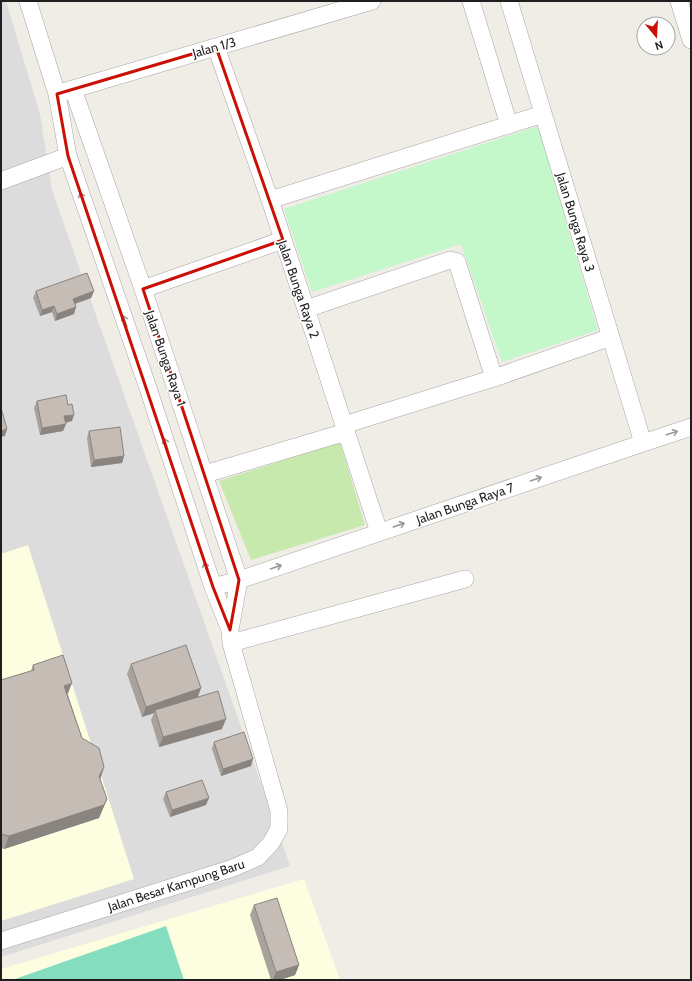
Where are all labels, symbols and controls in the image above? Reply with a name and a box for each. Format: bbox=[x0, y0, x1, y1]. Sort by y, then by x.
north arrow bbox=[636, 16, 676, 56]
street label: Jalan 1/3 bbox=[189, 33, 238, 61]
text: N bbox=[653, 38, 665, 53]
street label: Jalan Bunga Raya 3 bbox=[553, 170, 599, 273]
one-way arrow bbox=[78, 192, 86, 204]
street label: Jalan Bunga Raya 2 bbox=[274, 237, 323, 340]
street label: Jalan Bunga Raya 1 bbox=[142, 307, 190, 408]
one-way arrow bbox=[121, 314, 128, 327]
one-way arrow bbox=[666, 429, 679, 436]
one-way arrow bbox=[162, 438, 169, 451]
one-way arrow bbox=[529, 475, 542, 482]
street label: Jalan Bunga Raya 7 bbox=[413, 479, 516, 528]
one-way arrow bbox=[393, 521, 405, 529]
one-way arrow bbox=[202, 561, 209, 574]
one-way arrow bbox=[270, 563, 283, 570]
street label: Jalan Besar Kampung Baru bbox=[105, 855, 246, 915]

